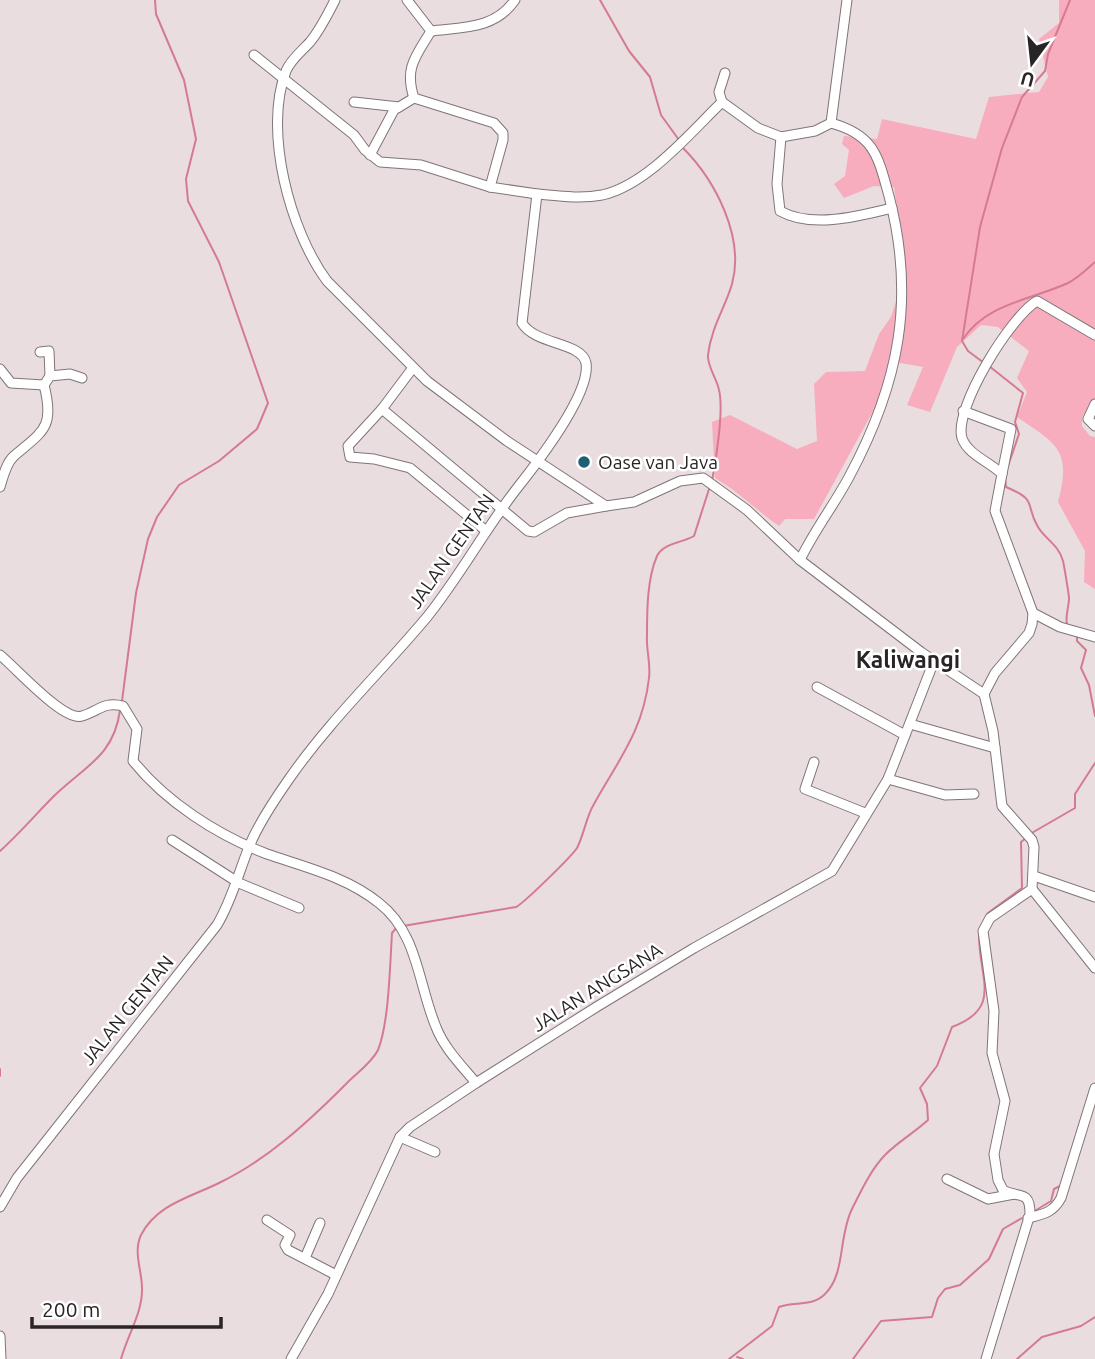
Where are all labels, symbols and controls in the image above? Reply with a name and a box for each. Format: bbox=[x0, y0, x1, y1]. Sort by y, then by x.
north arrow bbox=[997, 28, 1067, 98]
text: U bbox=[1018, 67, 1037, 92]
place label: Oase van Java bbox=[598, 451, 718, 473]
marker: Oase van Java bbox=[576, 454, 592, 470]
street label: JALAN GENTAN bbox=[403, 490, 499, 612]
district label: Kaliwangi bbox=[856, 647, 960, 672]
street label: JALAN ANGSANA bbox=[528, 938, 666, 1036]
street label: JALAN GENTAN bbox=[76, 951, 178, 1069]
scale bar bbox=[32, 1286, 220, 1330]
text: 200 m bbox=[42, 1297, 100, 1321]

